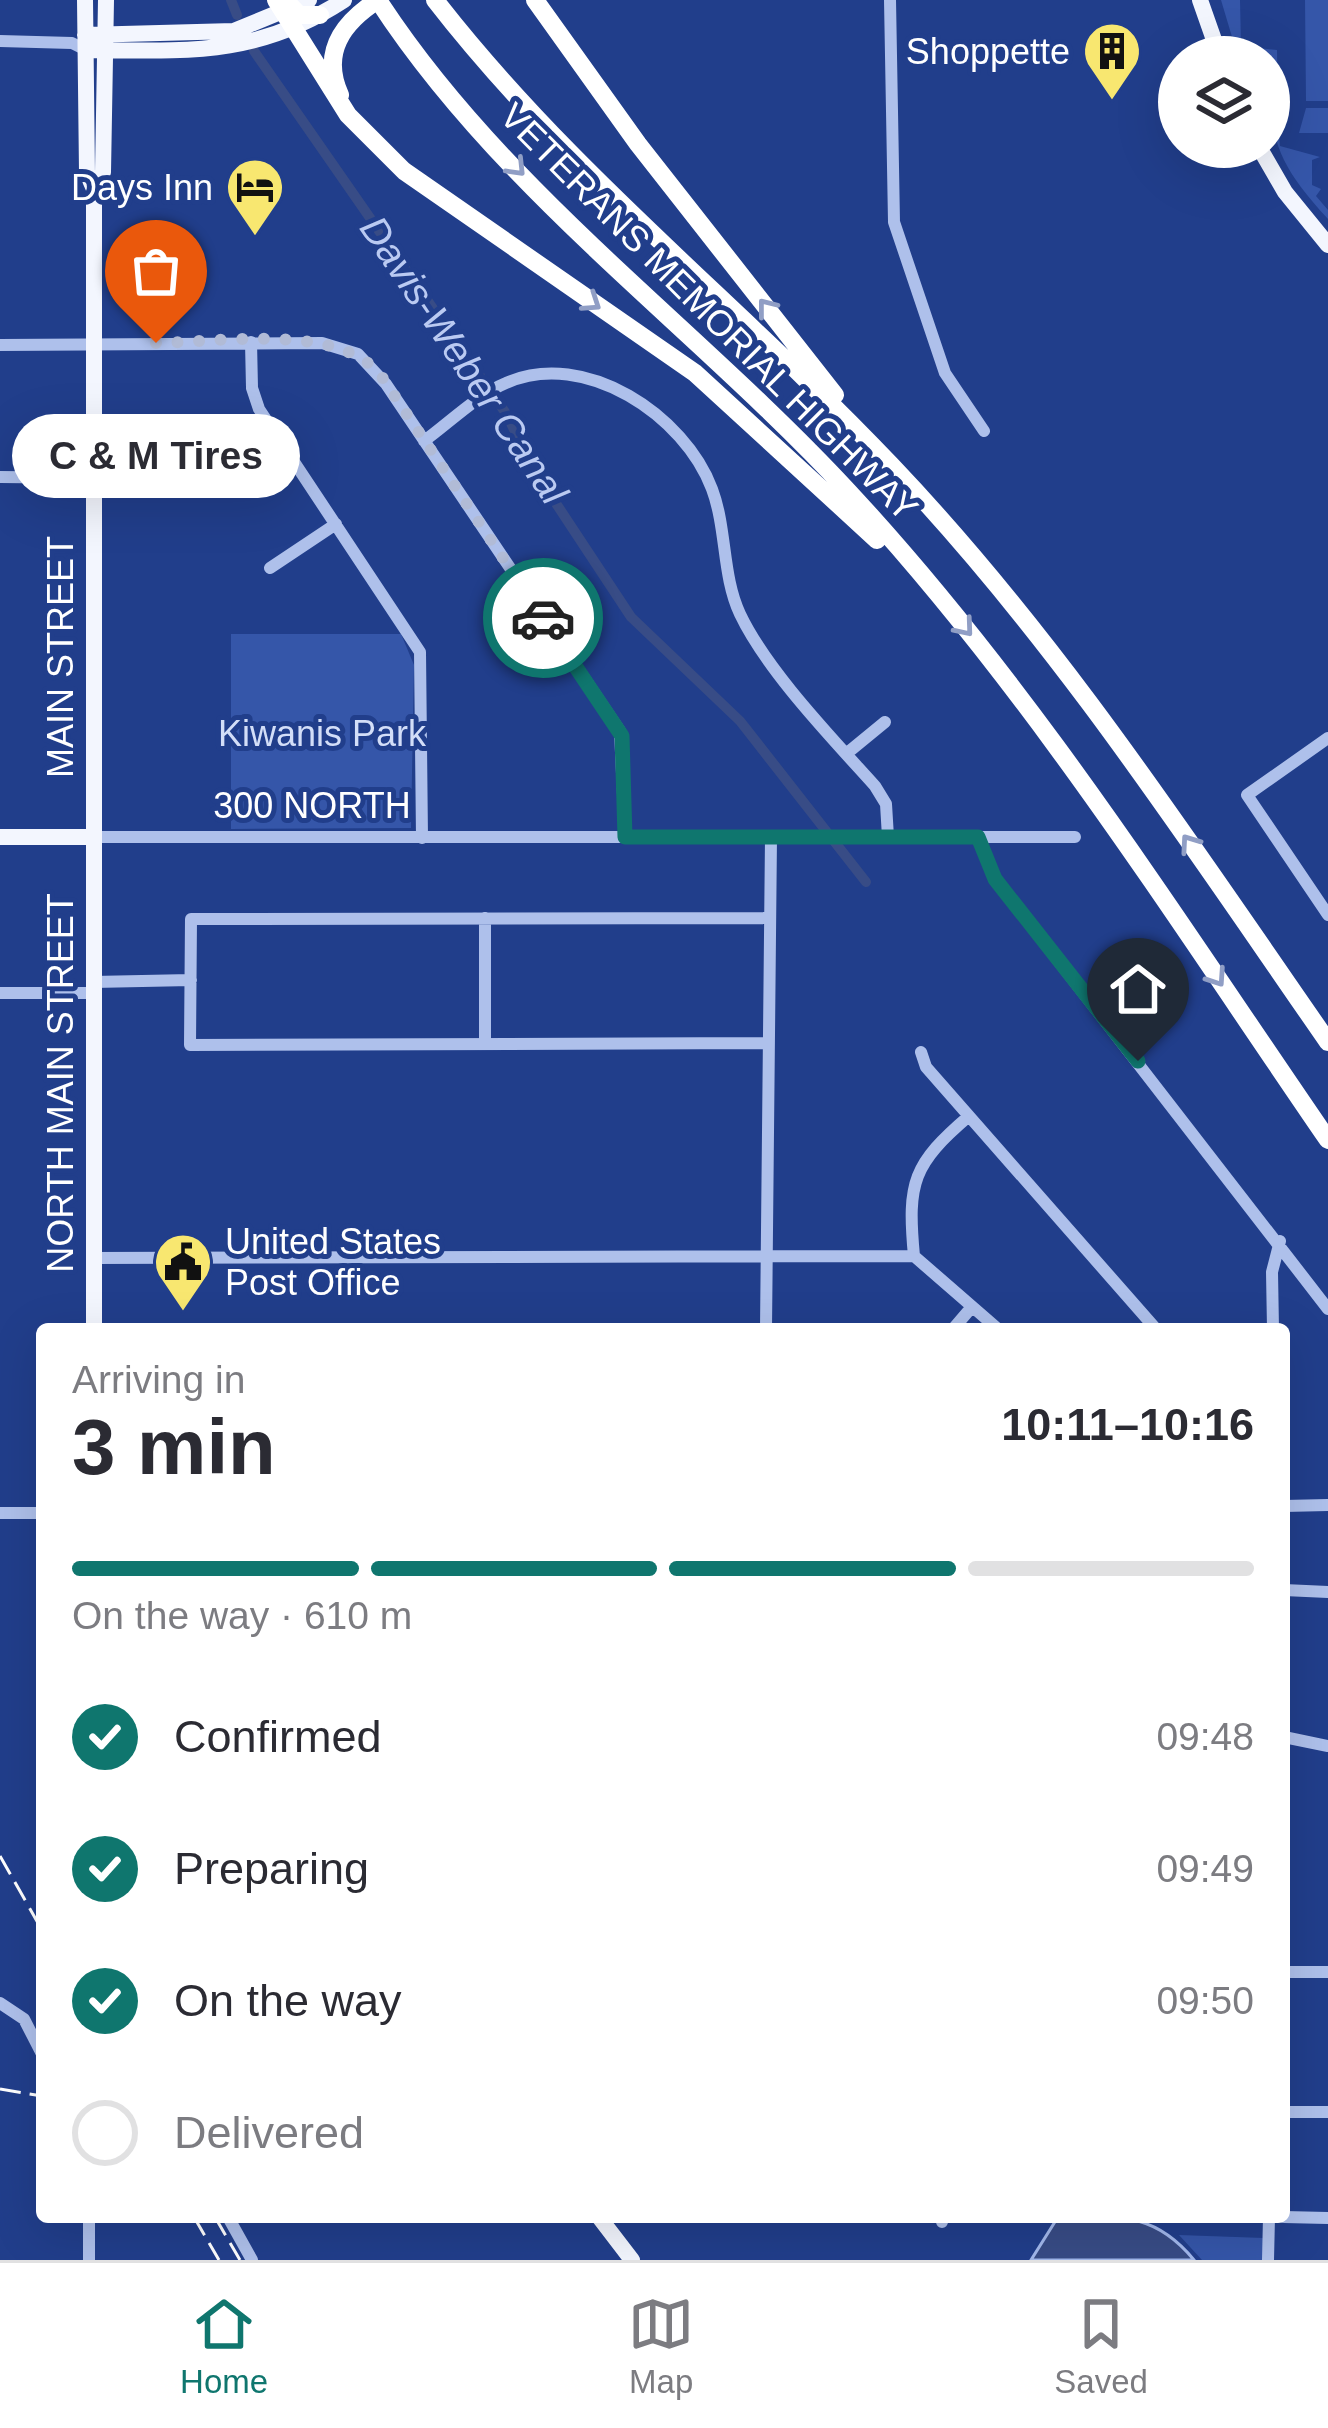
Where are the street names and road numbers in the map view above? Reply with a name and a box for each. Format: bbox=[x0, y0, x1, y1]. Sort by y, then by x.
street label: VETERANS MEMORIAL HIGHWAY bbox=[492, 95, 926, 529]
street label: MAIN STREET bbox=[40, 536, 81, 778]
street label: 300 NORTH bbox=[213, 785, 411, 826]
street label: NORTH MAIN STREET bbox=[40, 893, 81, 1273]

